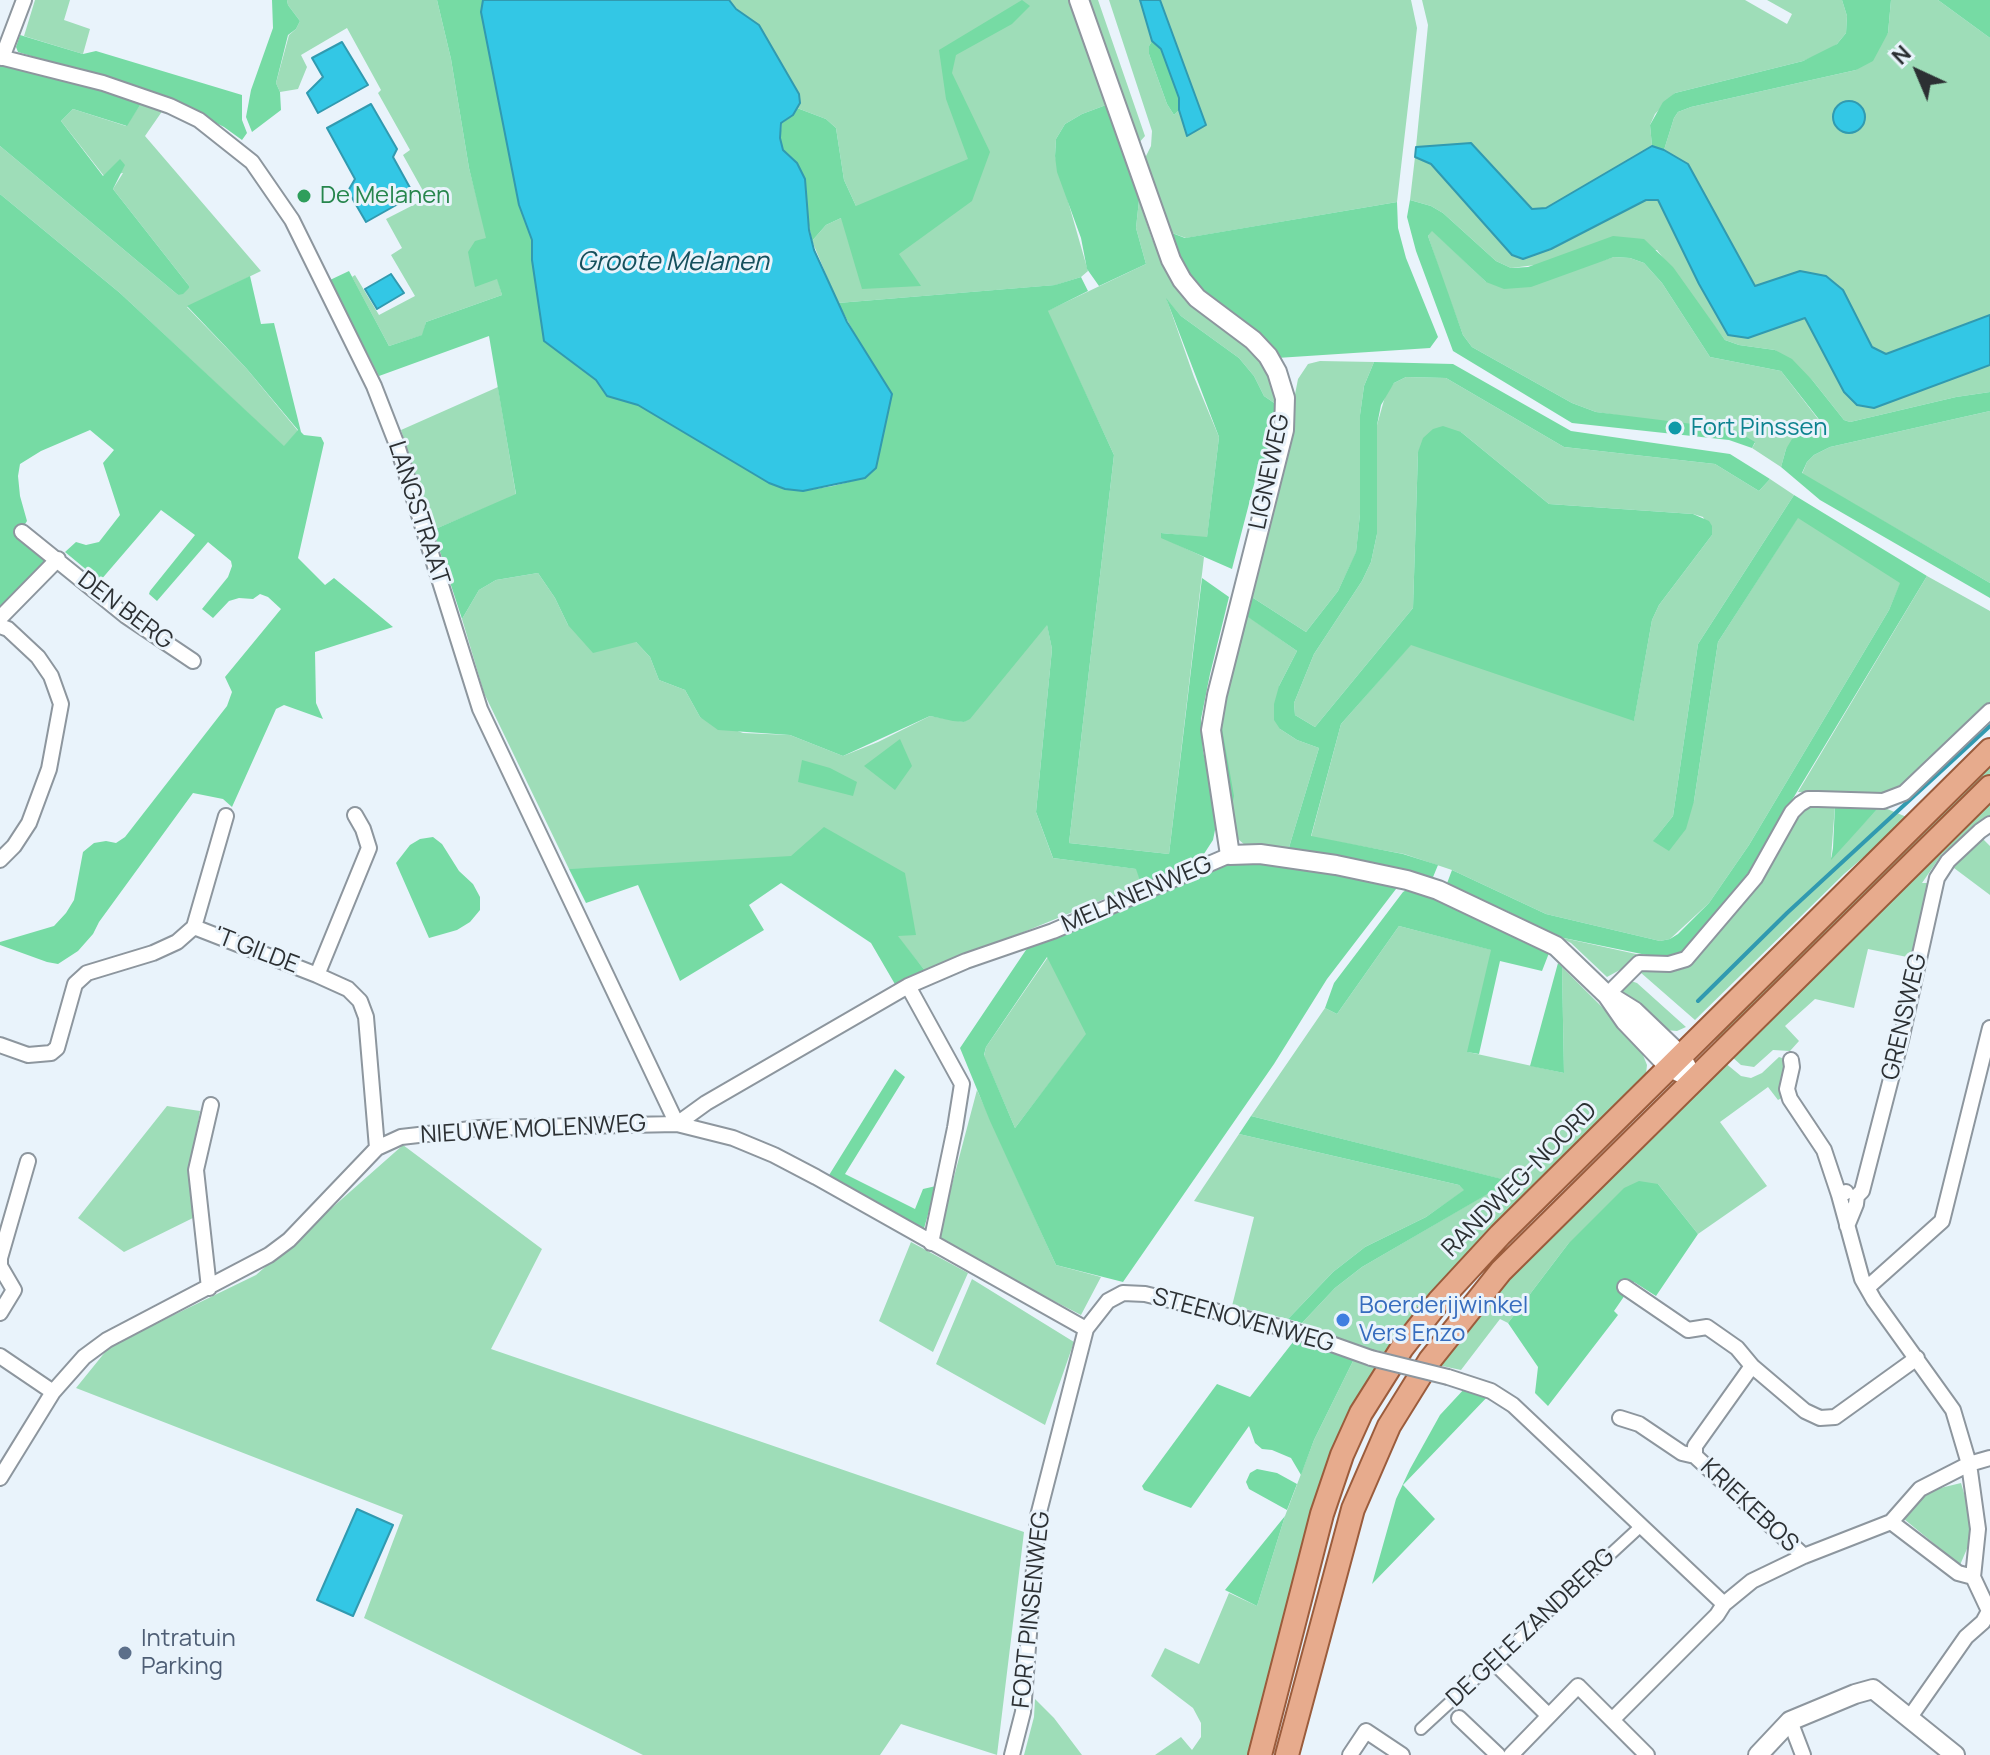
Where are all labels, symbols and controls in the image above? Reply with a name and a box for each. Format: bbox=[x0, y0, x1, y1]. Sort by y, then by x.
north arrow bbox=[1878, 32, 1958, 112]
text: N bbox=[1885, 38, 1917, 71]
place label: De Melanen bbox=[320, 182, 450, 210]
marker: De Melanen bbox=[295, 187, 313, 205]
water label: Groote Melanen bbox=[577, 247, 769, 279]
street label: LIGNEWEG bbox=[1244, 412, 1296, 532]
place label: Fort Pinssen bbox=[1691, 414, 1827, 442]
marker: Fort Pinssen bbox=[1666, 419, 1684, 437]
street label: LANGSTRAAT bbox=[381, 438, 455, 588]
street label: DEN BERG bbox=[72, 566, 178, 656]
street label: MELANENWEG bbox=[1058, 850, 1216, 940]
street label: 'T GILDE bbox=[209, 922, 303, 980]
street label: GRENSWEG bbox=[1876, 951, 1934, 1083]
street label: RANDWEG-NOORD bbox=[1437, 1097, 1603, 1263]
street label: NIEUWE MOLENWEG bbox=[420, 1110, 646, 1150]
street label: STEENOVENWEG bbox=[1149, 1283, 1337, 1359]
place label: Boerderijwinkel Vers Enzo bbox=[1359, 1292, 1528, 1348]
marker: Boerderijwinkel Vers Enzo bbox=[1334, 1311, 1352, 1329]
street label: KRIEKEBOS bbox=[1694, 1453, 1804, 1559]
street label: FORT PINSENWEG bbox=[1007, 1510, 1057, 1710]
street label: DE GELE ZANDBERG bbox=[1441, 1543, 1621, 1713]
place label: Intratuin Parking bbox=[141, 1625, 236, 1681]
marker: Intratuin Parking bbox=[116, 1644, 134, 1662]

